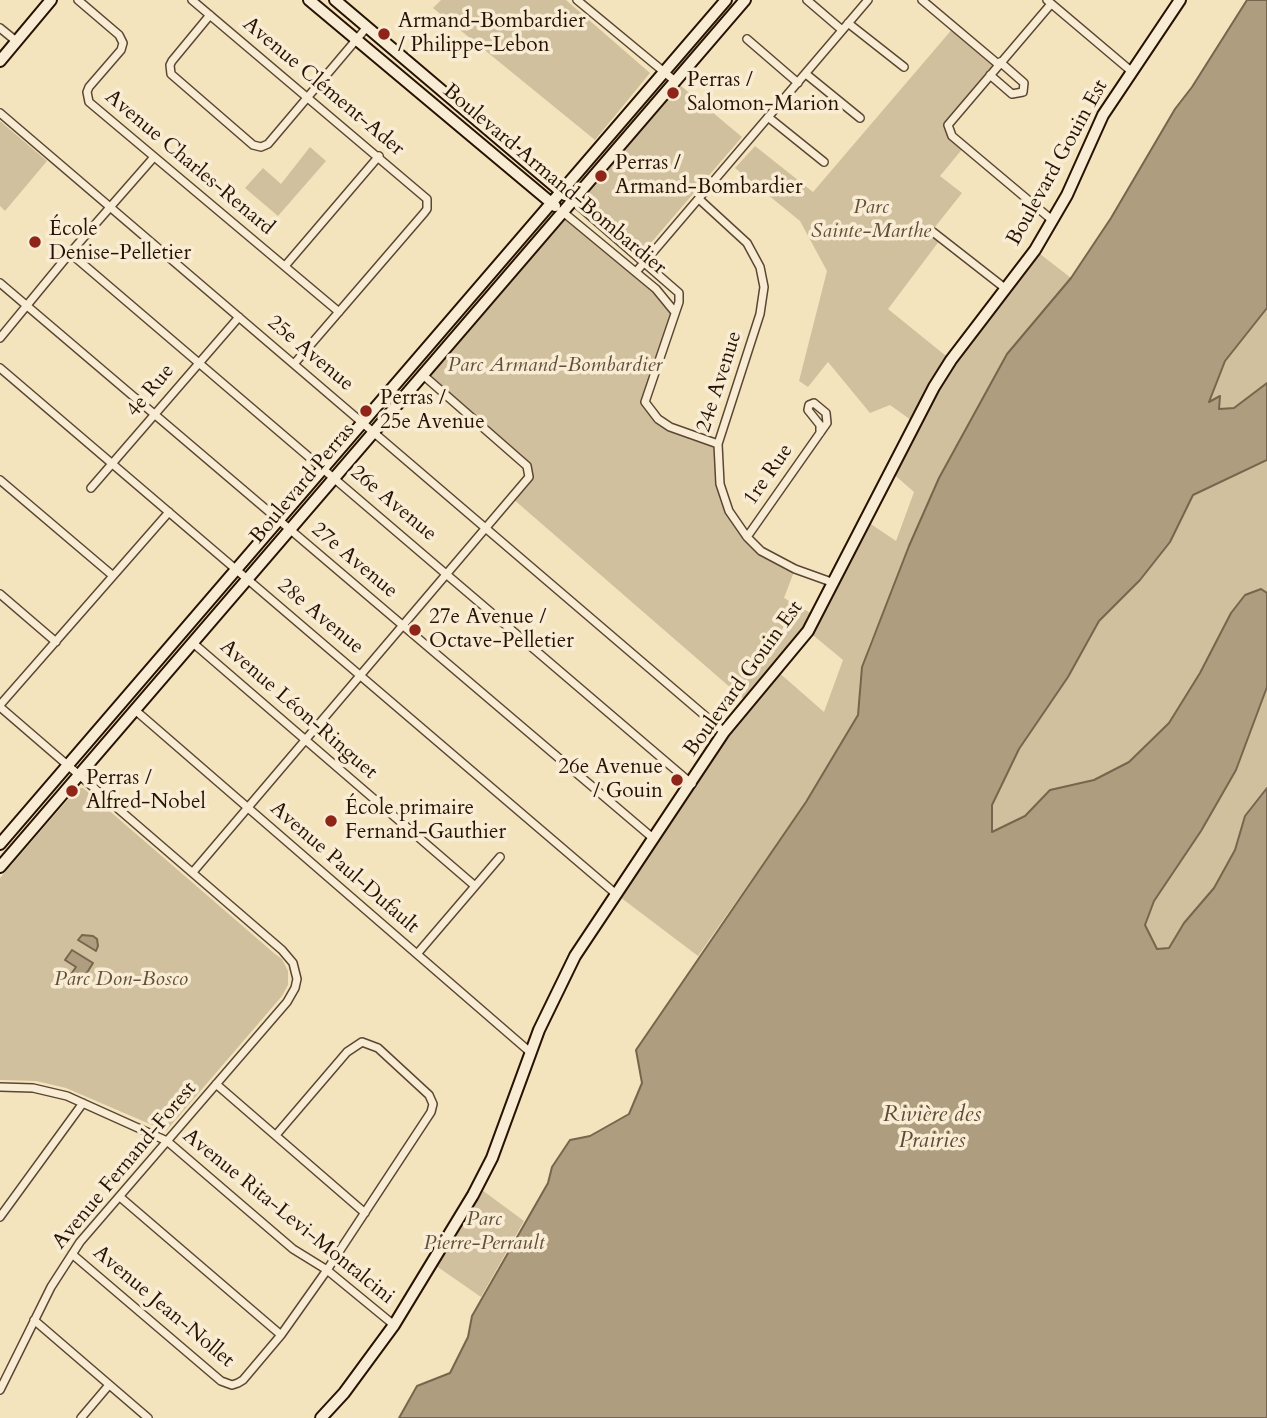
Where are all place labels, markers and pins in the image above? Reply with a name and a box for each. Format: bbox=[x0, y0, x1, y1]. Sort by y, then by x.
place label: Armand-Bombardier / Philippe-Lebon bbox=[398, 9, 586, 59]
marker: Armand-Bombardier / Philippe-Lebon bbox=[376, 26, 392, 42]
place label: Perras / Salomon-Marion bbox=[687, 68, 839, 118]
marker: Perras / Salomon-Marion bbox=[665, 85, 681, 101]
place label: Perras / Armand-Bombardier bbox=[615, 151, 803, 201]
marker: Perras / Armand-Bombardier bbox=[593, 168, 609, 184]
place label: École Denise-Pelletier bbox=[49, 217, 191, 267]
marker: École Denise-Pelletier bbox=[27, 234, 43, 250]
place label: Perras / 25e Avenue bbox=[380, 386, 485, 436]
marker: Perras / 25e Avenue bbox=[358, 403, 374, 419]
place label: 27e Avenue / Octave-Pelletier bbox=[429, 605, 574, 655]
marker: 27e Avenue / Octave-Pelletier bbox=[407, 622, 423, 638]
place label: 26e Avenue / Gouin bbox=[558, 755, 663, 805]
place label: Perras / Alfred-Nobel bbox=[86, 766, 206, 816]
marker: 26e Avenue / Gouin bbox=[669, 772, 685, 788]
marker: Perras / Alfred-Nobel bbox=[64, 783, 80, 799]
place label: École primaire Fernand-Gauthier bbox=[345, 796, 506, 846]
marker: École primaire Fernand-Gauthier bbox=[323, 813, 339, 829]

